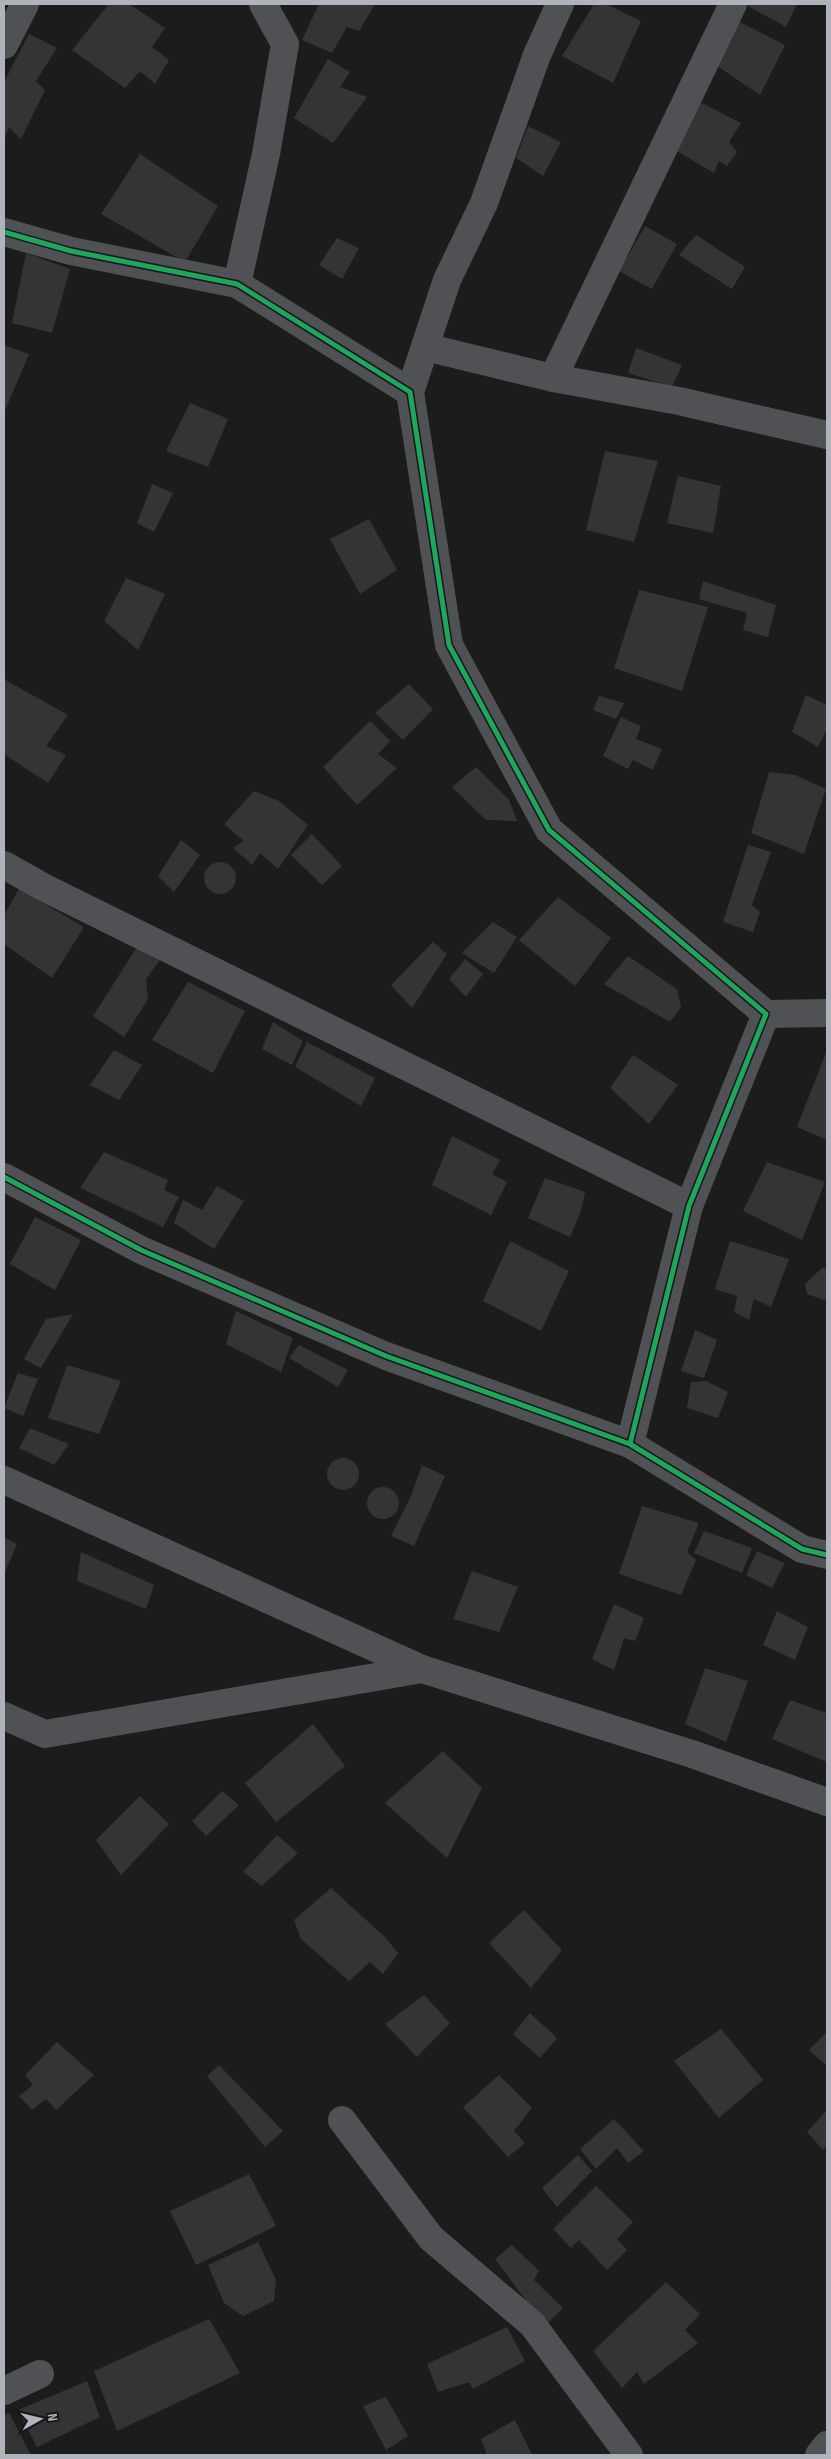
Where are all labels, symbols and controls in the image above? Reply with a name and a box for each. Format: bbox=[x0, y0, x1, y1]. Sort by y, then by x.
north arrow bbox=[15, 2394, 65, 2444]
text: N bbox=[43, 2412, 61, 2422]

